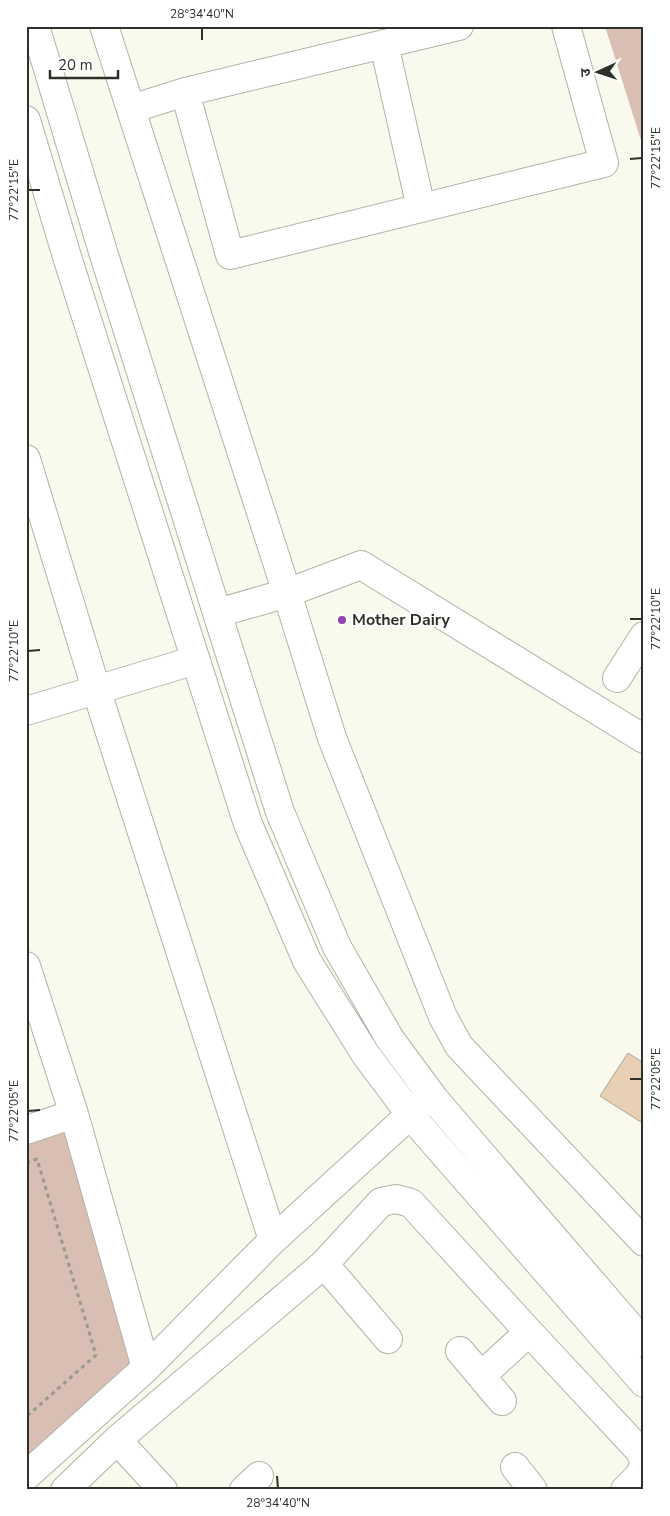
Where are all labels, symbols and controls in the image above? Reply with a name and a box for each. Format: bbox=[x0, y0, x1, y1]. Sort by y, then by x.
text: 28°34'40"N bbox=[170, 6, 234, 22]
scale bar bbox=[50, 48, 118, 80]
north arrow bbox=[572, 48, 622, 98]
text: 20 m bbox=[58, 55, 93, 75]
text: उ bbox=[576, 67, 595, 77]
text: 77°22'15"E bbox=[648, 127, 664, 189]
text: 77°22'15"E bbox=[6, 159, 22, 221]
text: 77°22'10"E bbox=[648, 588, 664, 650]
place label: Mother Dairy bbox=[352, 609, 451, 631]
marker: Mother Dairy bbox=[336, 614, 348, 626]
text: 77°22'10"E bbox=[6, 620, 22, 682]
text: 77°22'05"E bbox=[648, 1048, 664, 1110]
text: 77°22'05"E bbox=[6, 1080, 22, 1142]
text: 28°34'40"N bbox=[246, 1495, 310, 1511]

